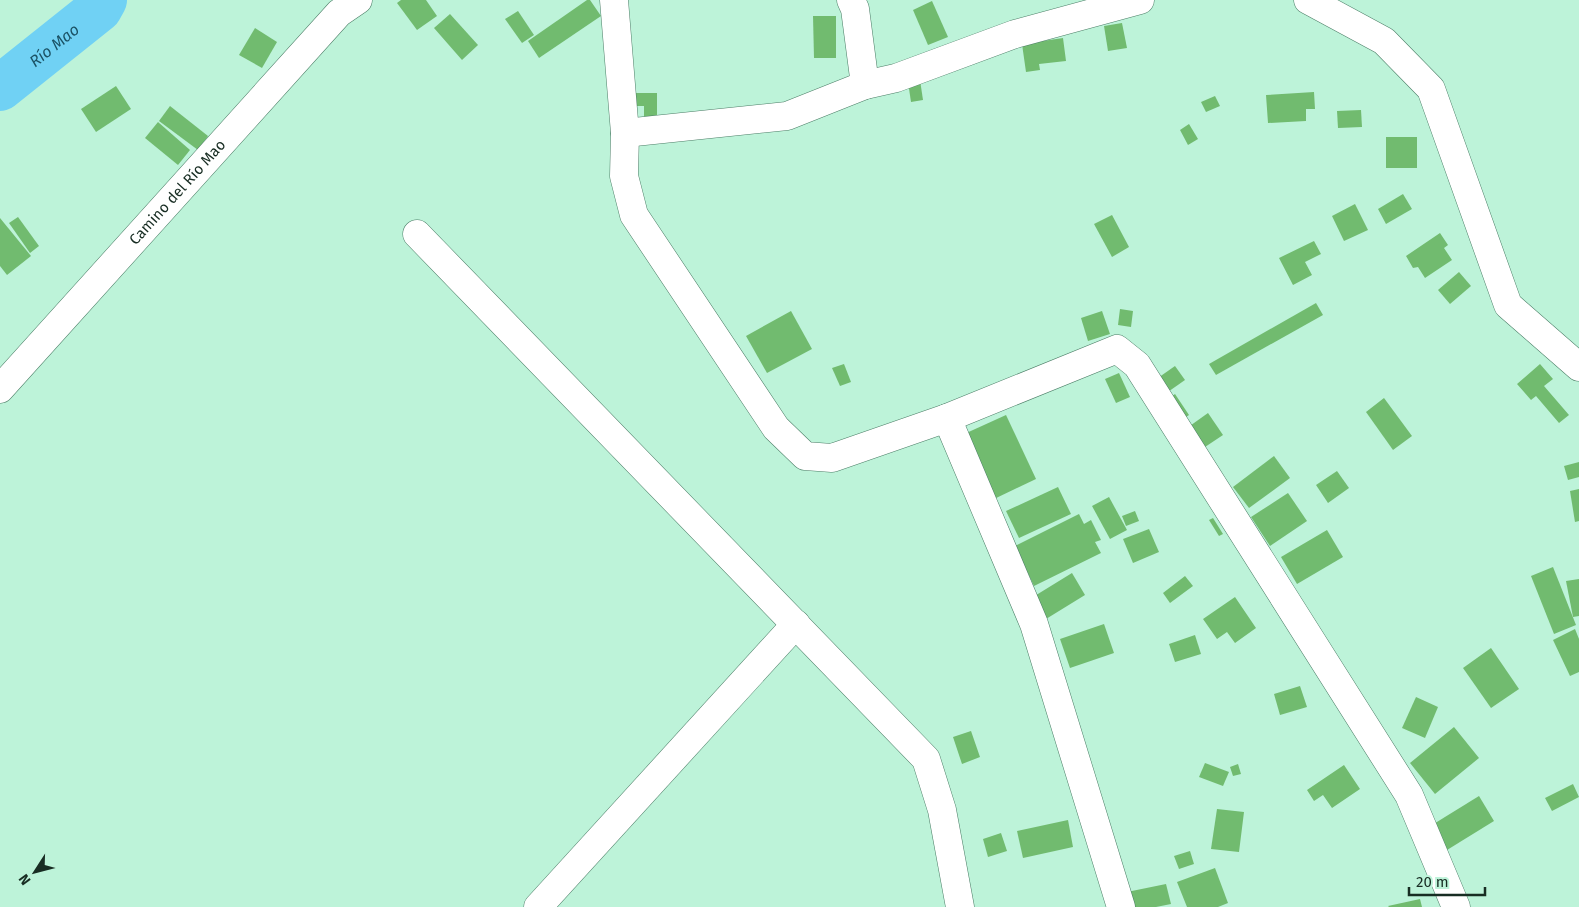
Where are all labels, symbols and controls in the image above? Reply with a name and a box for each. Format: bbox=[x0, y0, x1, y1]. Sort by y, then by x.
water label: Río Mao bbox=[25, 19, 83, 71]
street label: Camino del Río Mao bbox=[125, 136, 229, 248]
north arrow bbox=[10, 847, 60, 897]
scale bar bbox=[1409, 864, 1485, 896]
text: N bbox=[15, 871, 34, 888]
text: 20 m bbox=[1416, 873, 1449, 891]

